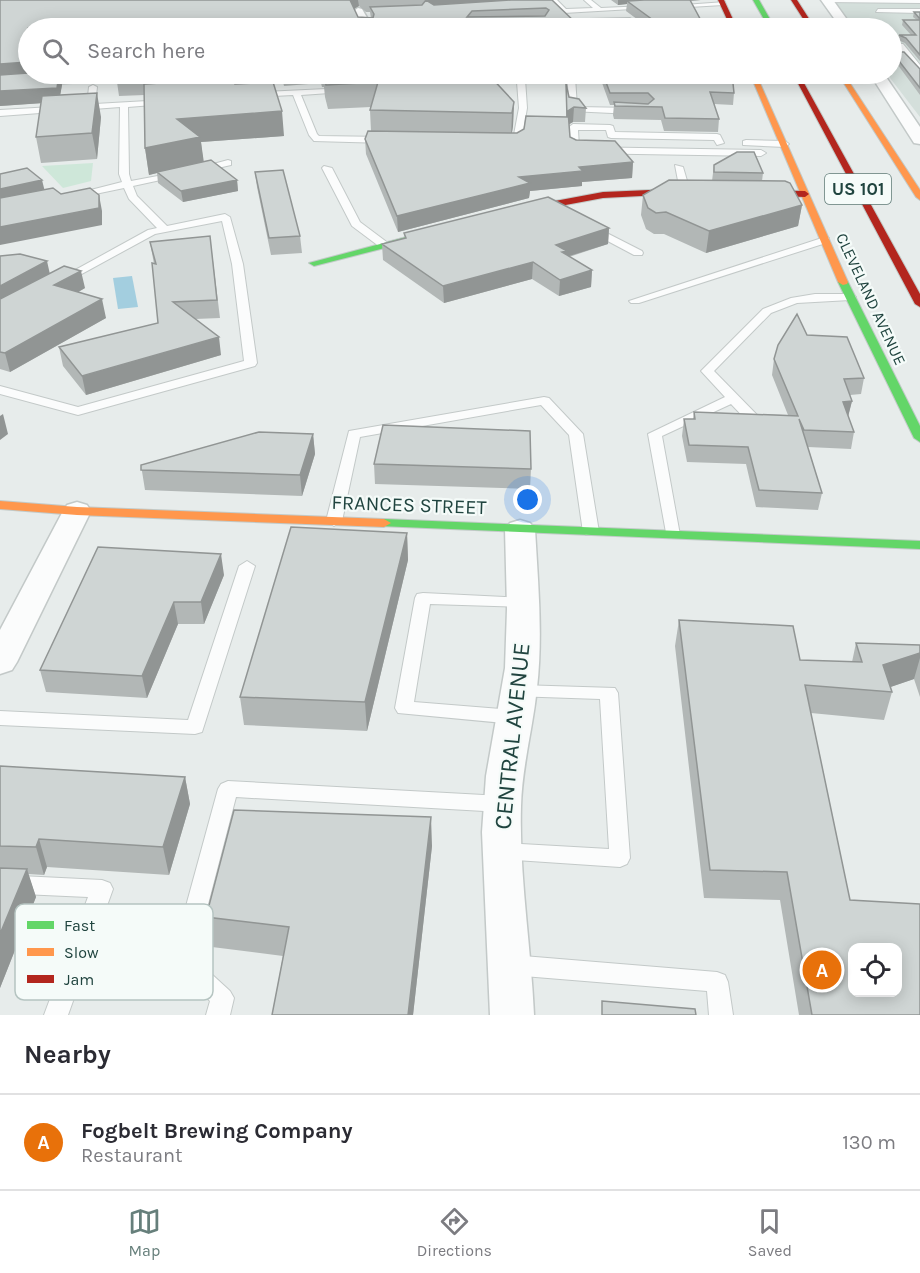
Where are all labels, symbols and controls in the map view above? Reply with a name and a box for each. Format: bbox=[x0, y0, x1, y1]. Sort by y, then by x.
search box bbox=[18, 18, 902, 84]
icon: search bbox=[39, 35, 72, 68]
text: Search here bbox=[87, 38, 205, 64]
road number: US 101 bbox=[825, 174, 891, 204]
street label: CLEVELAND AVENUE bbox=[832, 230, 910, 368]
your location bbox=[513, 485, 542, 514]
street label: FRANCES STREET bbox=[331, 491, 487, 519]
street label: CENTRAL AVENUE bbox=[488, 641, 536, 831]
legend bbox=[15, 904, 213, 1000]
text: Fast bbox=[64, 916, 95, 935]
text: Slow bbox=[64, 943, 99, 962]
map controls bbox=[848, 943, 902, 997]
button: locate bbox=[848, 943, 902, 997]
pin: A bbox=[802, 948, 842, 992]
text: Jam bbox=[64, 970, 94, 989]
text: Nearby bbox=[24, 1039, 111, 1070]
text: Fogbelt Brewing Company bbox=[81, 1118, 353, 1144]
text: A bbox=[37, 1131, 50, 1154]
text: 130 m bbox=[842, 1131, 896, 1154]
text: Restaurant bbox=[81, 1144, 183, 1167]
tab: Map bbox=[128, 1205, 161, 1260]
tab: Directions bbox=[417, 1205, 492, 1260]
tab: Saved bbox=[748, 1205, 792, 1260]

